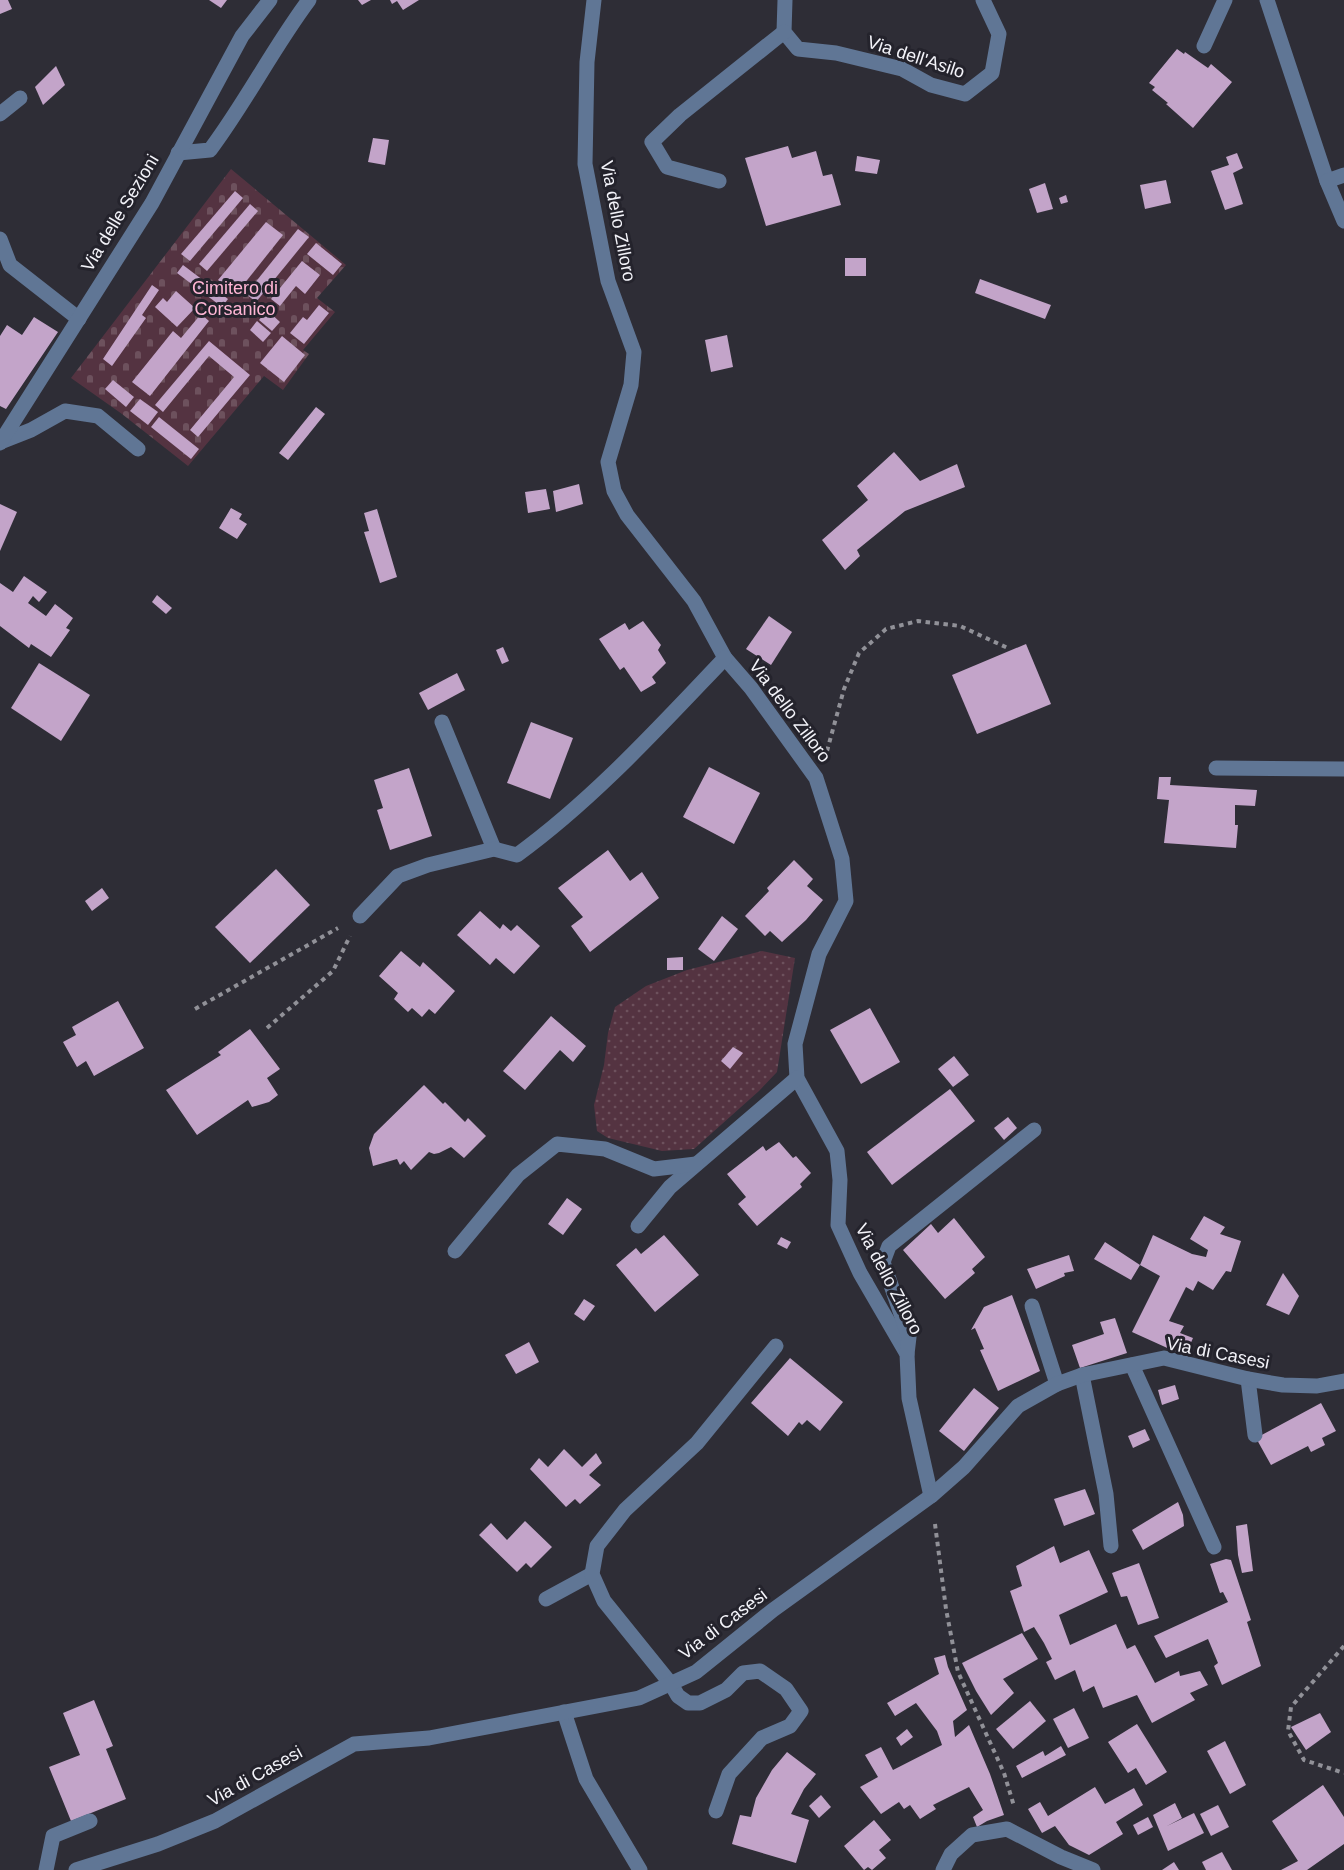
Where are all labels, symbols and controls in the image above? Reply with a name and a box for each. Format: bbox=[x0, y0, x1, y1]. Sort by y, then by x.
street label: Via dell'Asilo bbox=[865, 32, 967, 82]
street label: Via delle Sezioni bbox=[77, 151, 163, 275]
street label: Via dello Zilloro bbox=[596, 159, 640, 283]
park label: Cimitero di Corsanico bbox=[192, 278, 278, 319]
street label: Via dello Zilloro bbox=[745, 656, 835, 766]
street label: Via dello Zilloro bbox=[851, 1220, 927, 1338]
street label: Via di Casesi bbox=[1165, 1333, 1271, 1373]
street label: Via di Casesi bbox=[675, 1584, 771, 1664]
street label: Via di Casesi bbox=[204, 1742, 306, 1810]

